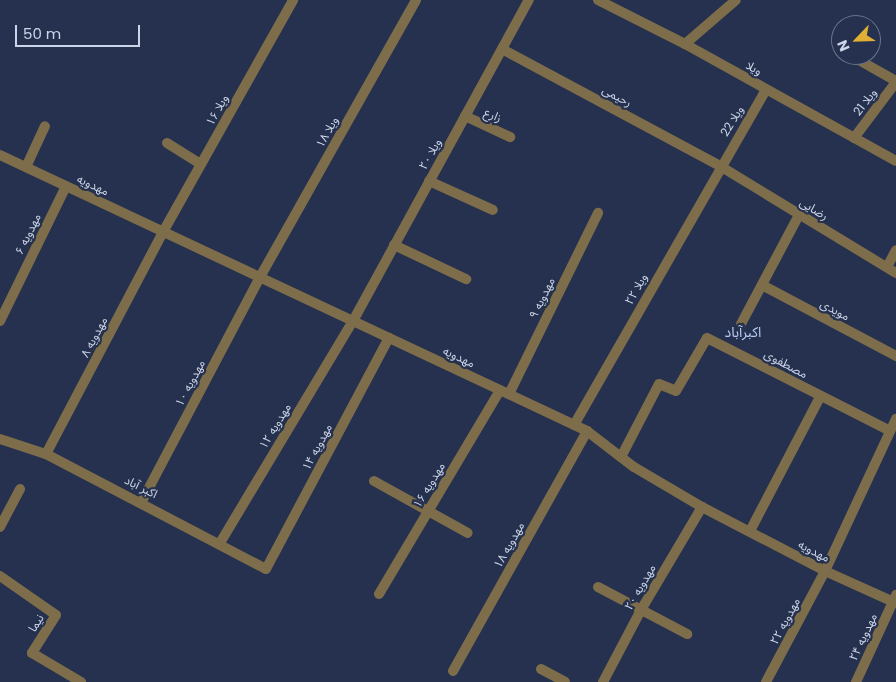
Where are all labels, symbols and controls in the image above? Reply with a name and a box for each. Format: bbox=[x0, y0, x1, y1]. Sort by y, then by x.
scale bar bbox=[18, 15, 142, 47]
north arrow bbox=[831, 15, 881, 65]
text: 50 m bbox=[23, 23, 61, 44]
text: N bbox=[832, 37, 854, 55]
street label: ویلا bbox=[743, 58, 765, 78]
street label: رحیمی bbox=[600, 82, 634, 110]
street label: ویلا 21 bbox=[850, 86, 880, 118]
street label: ویلا ۱۶ bbox=[203, 92, 231, 128]
street label: ویلا 22 bbox=[717, 103, 747, 139]
street label: زارع bbox=[482, 105, 504, 125]
street label: ویلا ۱۸ bbox=[313, 114, 341, 150]
street label: ویلا ۲۰ bbox=[416, 136, 444, 172]
street label: مهدویه bbox=[75, 171, 111, 199]
street label: رضایی bbox=[797, 195, 831, 223]
street label: مهدویه ۶ bbox=[12, 211, 44, 257]
street label: ویلا ۲۲ bbox=[622, 271, 650, 307]
street label: مهدویه ۹ bbox=[526, 275, 558, 321]
street label: مویدی bbox=[818, 296, 852, 324]
street label: مهدویه ۸ bbox=[77, 314, 111, 360]
district label: اکبرآباد bbox=[725, 324, 761, 340]
street label: مهدویه bbox=[441, 343, 477, 371]
street label: مصطفوی bbox=[762, 347, 810, 381]
street label: مهدویه ۱۰ bbox=[172, 357, 208, 409]
street label: مهدویه ۱۲ bbox=[256, 401, 294, 451]
street label: مهدویه ۱۴ bbox=[299, 421, 335, 473]
street label: مهدویه ۱۶ bbox=[410, 460, 448, 510]
street label: اکبر آباد bbox=[122, 473, 160, 501]
street label: مهدویه ۱۸ bbox=[490, 519, 528, 571]
street label: مهدویه bbox=[796, 537, 832, 565]
street label: مهدویه ۲۰ bbox=[621, 562, 659, 612]
street label: مهدویه ۲۲ bbox=[767, 595, 803, 647]
street label: نیما bbox=[25, 611, 47, 635]
street label: مهدویه ۲۴ bbox=[846, 611, 880, 663]

